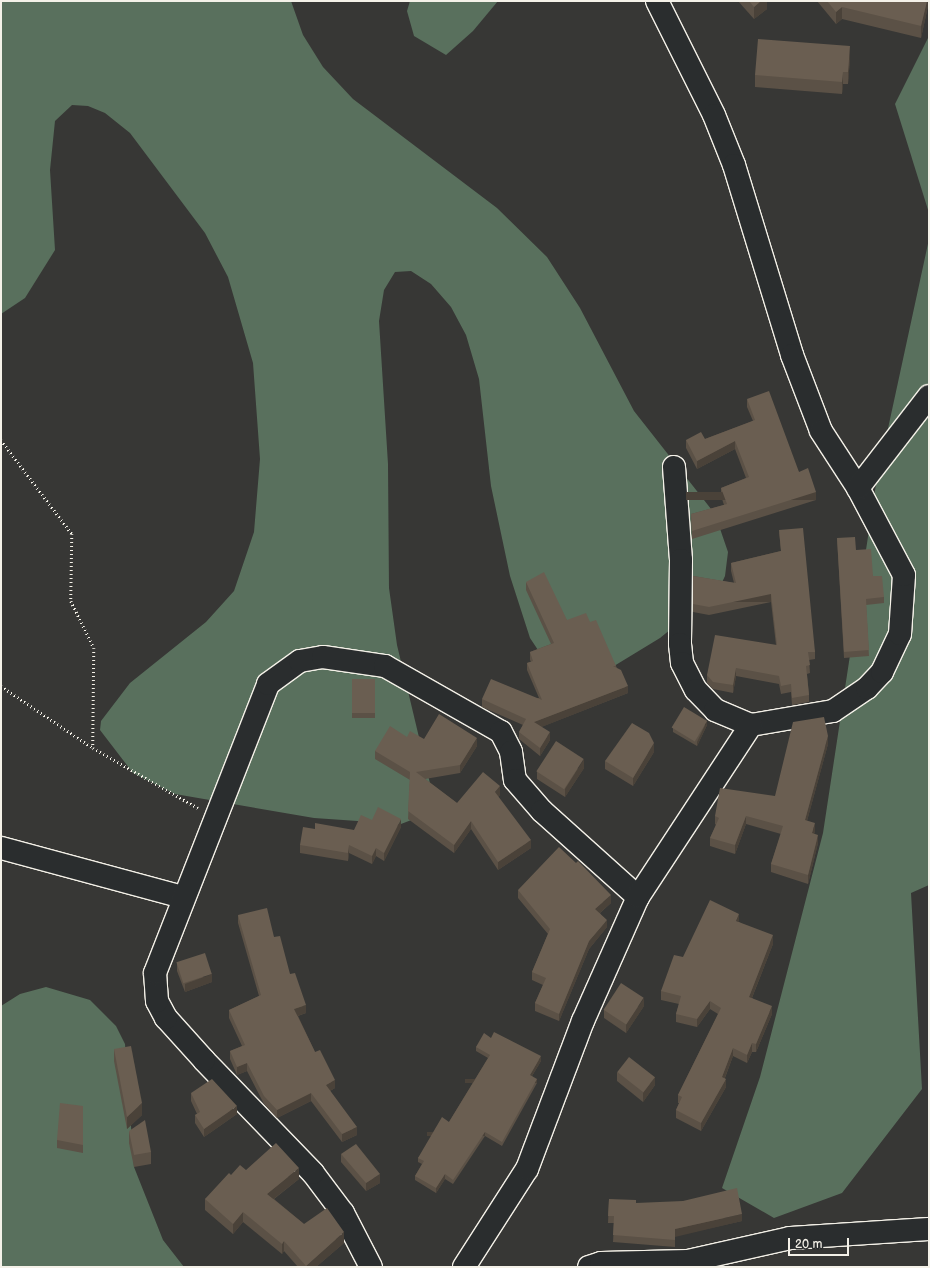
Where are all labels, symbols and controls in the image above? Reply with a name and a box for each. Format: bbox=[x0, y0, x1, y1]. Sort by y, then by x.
scale bar bbox=[790, 1230, 851, 1256]
text: 20 m bbox=[795, 1237, 822, 1252]

